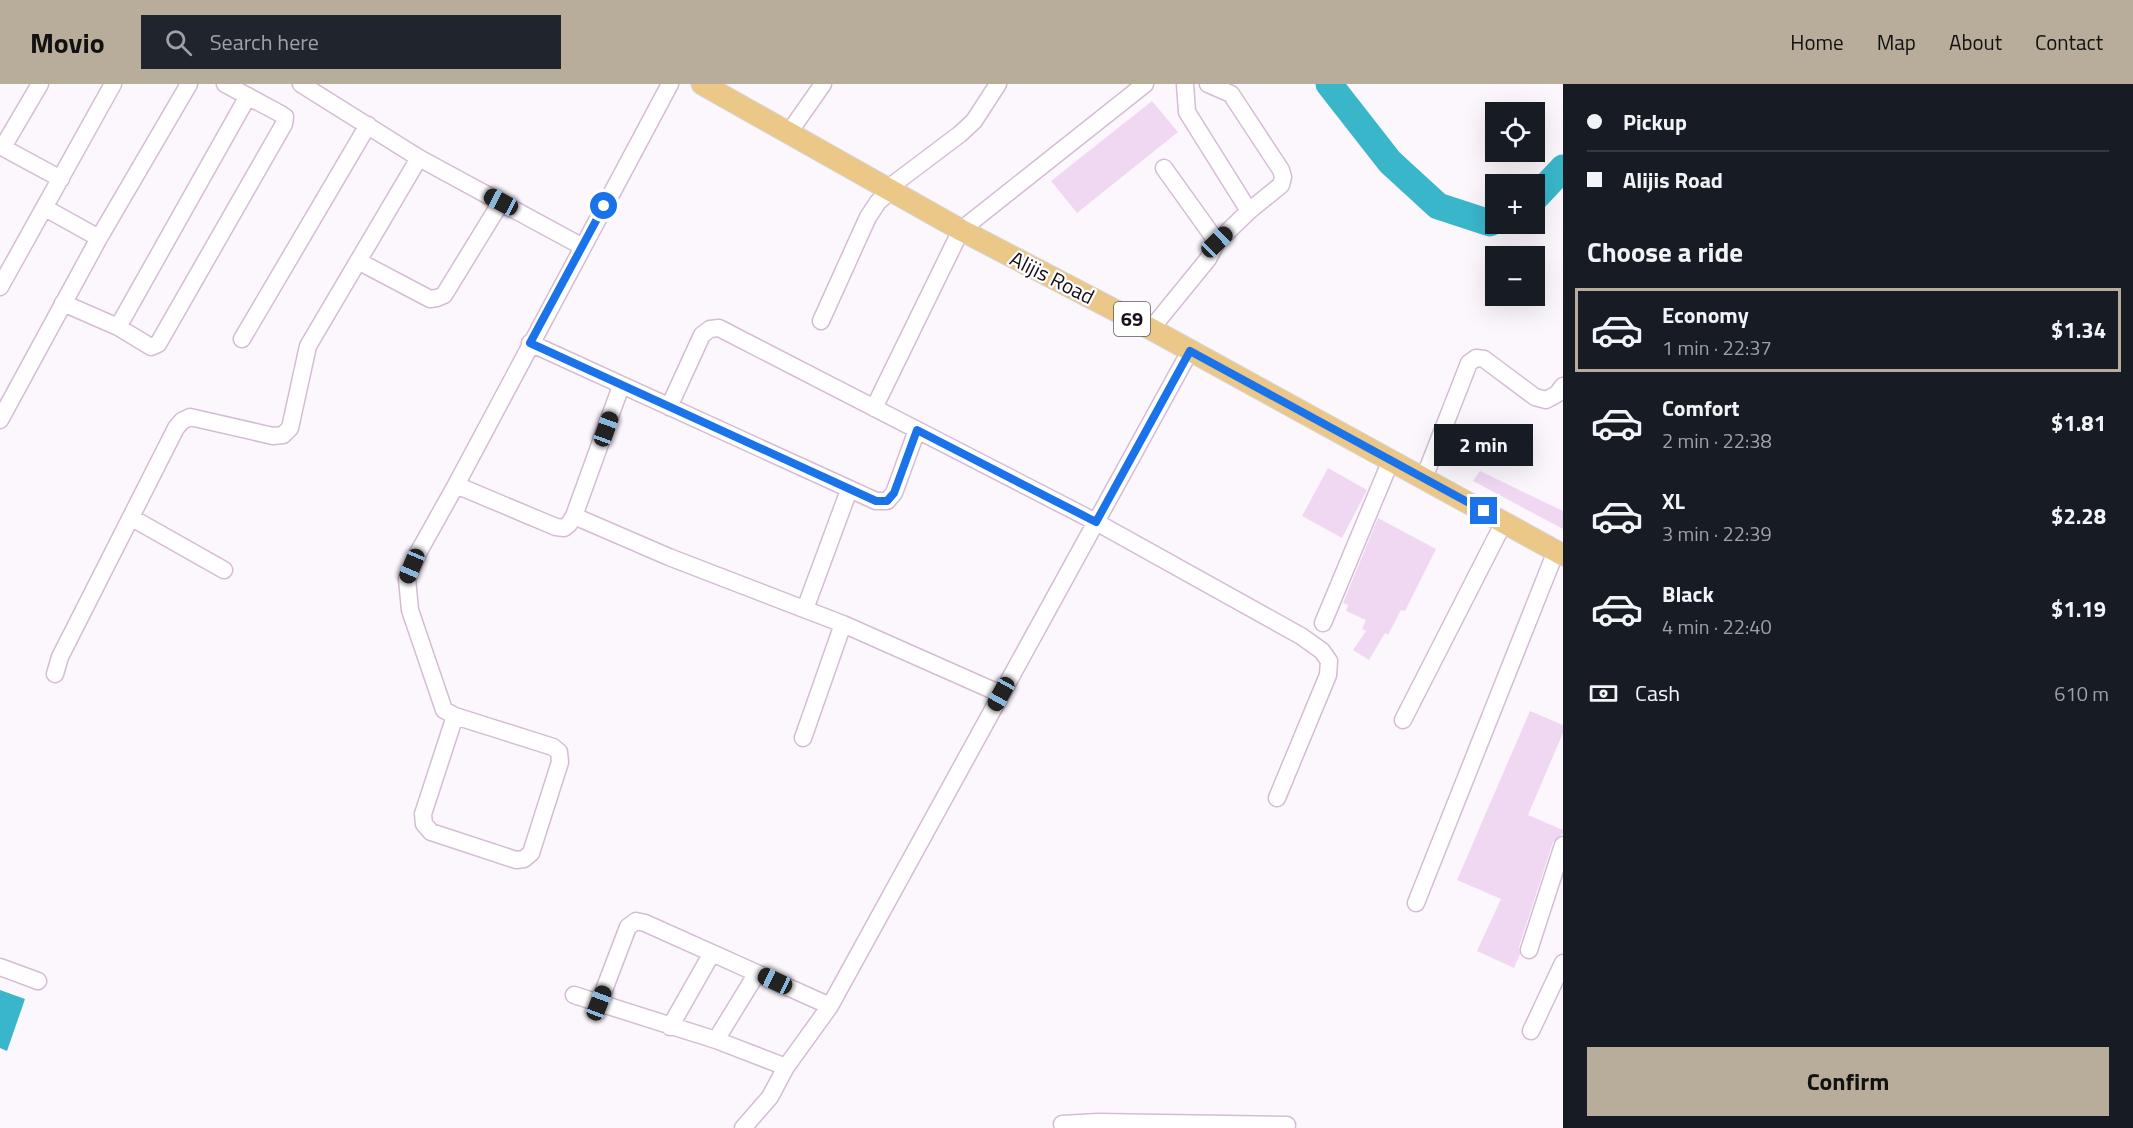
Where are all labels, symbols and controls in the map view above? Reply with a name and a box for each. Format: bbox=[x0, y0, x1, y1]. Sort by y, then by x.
search box bbox=[141, 15, 561, 69]
text: Movio bbox=[30, 21, 105, 64]
text: Search here bbox=[210, 25, 319, 59]
icon: search bbox=[162, 26, 195, 59]
text: Home bbox=[1790, 26, 1844, 58]
text: Map bbox=[1877, 26, 1916, 58]
text: About bbox=[1949, 26, 2002, 58]
text: Contact bbox=[2035, 26, 2103, 58]
map controls bbox=[1485, 102, 1545, 306]
button: locate bbox=[1485, 102, 1545, 162]
text: Pickup bbox=[1623, 105, 1687, 139]
text: Alijis Road bbox=[1623, 163, 1723, 197]
button: + bbox=[1485, 174, 1545, 234]
car bbox=[481, 186, 521, 218]
route start bbox=[590, 192, 617, 219]
car bbox=[1198, 223, 1236, 261]
text: Choose a ride bbox=[1587, 231, 1743, 272]
street label: Alijis Road bbox=[1005, 242, 1100, 312]
button: − bbox=[1485, 246, 1545, 306]
text: Economy bbox=[1662, 298, 1749, 332]
road number: 69 bbox=[1114, 302, 1150, 336]
icon: car bbox=[1590, 303, 1644, 357]
text: $1.34 bbox=[2051, 313, 2106, 347]
text: 1 min · 22:37 bbox=[1662, 332, 1772, 363]
text: Comfort bbox=[1662, 391, 1740, 425]
icon: car bbox=[1590, 396, 1644, 450]
text: $1.81 bbox=[2051, 406, 2106, 440]
car bbox=[591, 409, 621, 449]
callout: 2 min bbox=[1434, 424, 1534, 466]
text: 2 min · 22:38 bbox=[1662, 425, 1772, 456]
text: 2 min bbox=[1459, 429, 1508, 460]
text: XL bbox=[1662, 484, 1685, 518]
icon: car bbox=[1590, 489, 1644, 543]
route end bbox=[1470, 497, 1497, 524]
text: $2.28 bbox=[2051, 499, 2106, 533]
text: 3 min · 22:39 bbox=[1662, 518, 1772, 549]
car bbox=[397, 546, 427, 586]
text: Black bbox=[1662, 577, 1714, 611]
icon: car bbox=[1590, 582, 1644, 636]
text: $1.19 bbox=[2051, 592, 2106, 626]
text: 4 min · 22:40 bbox=[1662, 611, 1772, 642]
car bbox=[984, 674, 1018, 714]
text: Cash bbox=[1635, 676, 1680, 710]
icon: cash bbox=[1587, 677, 1620, 710]
text: 610 m bbox=[2054, 678, 2109, 709]
car bbox=[755, 965, 795, 997]
car bbox=[584, 983, 614, 1023]
button: Confirm bbox=[1587, 1047, 2109, 1116]

